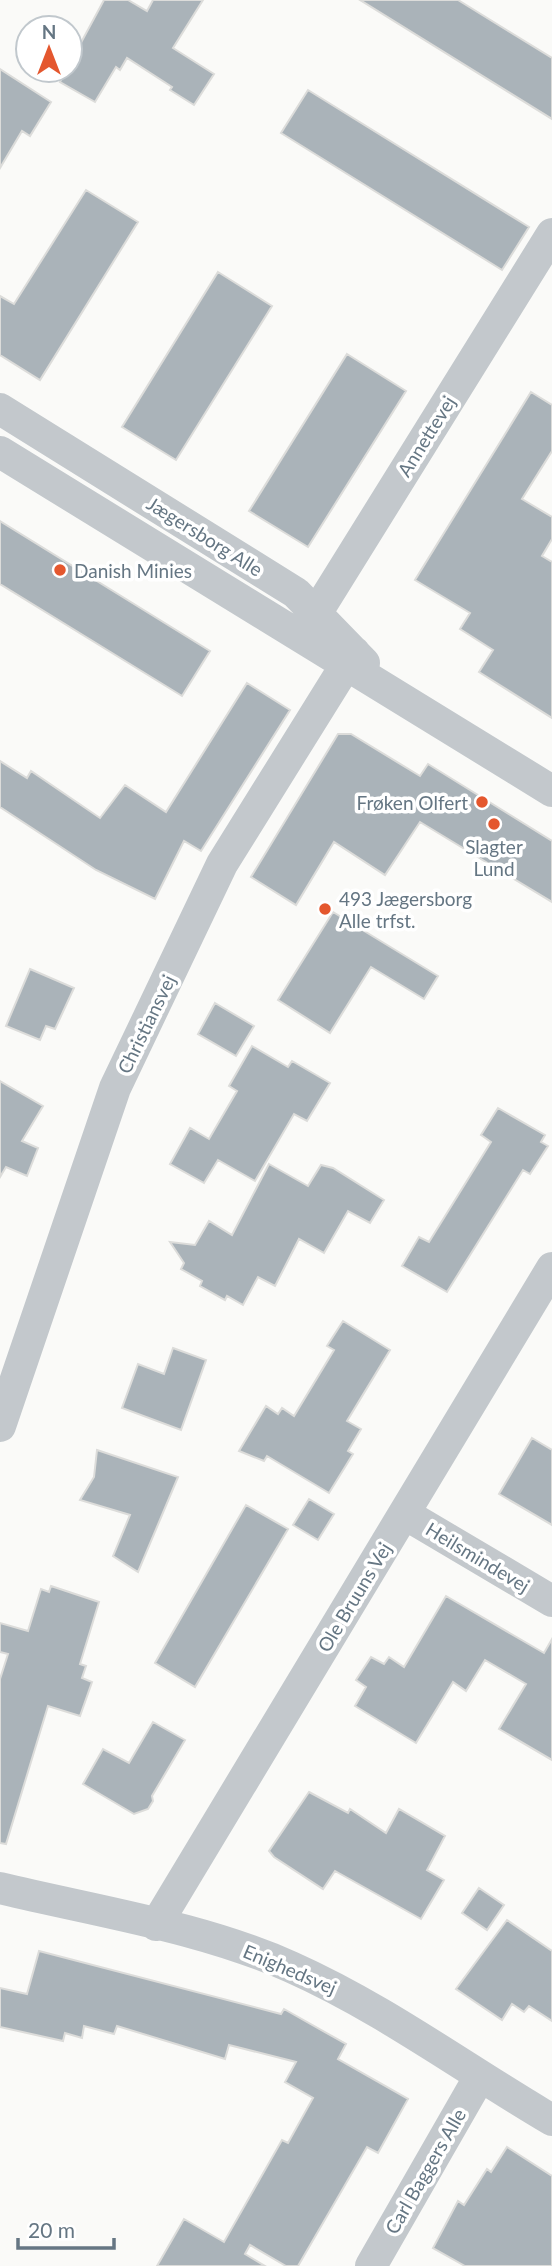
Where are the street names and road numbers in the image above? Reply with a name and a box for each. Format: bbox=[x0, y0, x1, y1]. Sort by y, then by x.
street label: Annettevej bbox=[392, 391, 460, 481]
street label: Jægersborg Alle bbox=[143, 491, 267, 581]
street label: Christiansvej bbox=[112, 971, 180, 1077]
street label: Heilsmindevej bbox=[422, 1517, 534, 1597]
street label: Ole Bruuns Vej bbox=[312, 1538, 396, 1656]
street label: Enighedsvej bbox=[240, 1939, 340, 1999]
street label: Carl Baggers Alle bbox=[380, 2104, 470, 2238]

